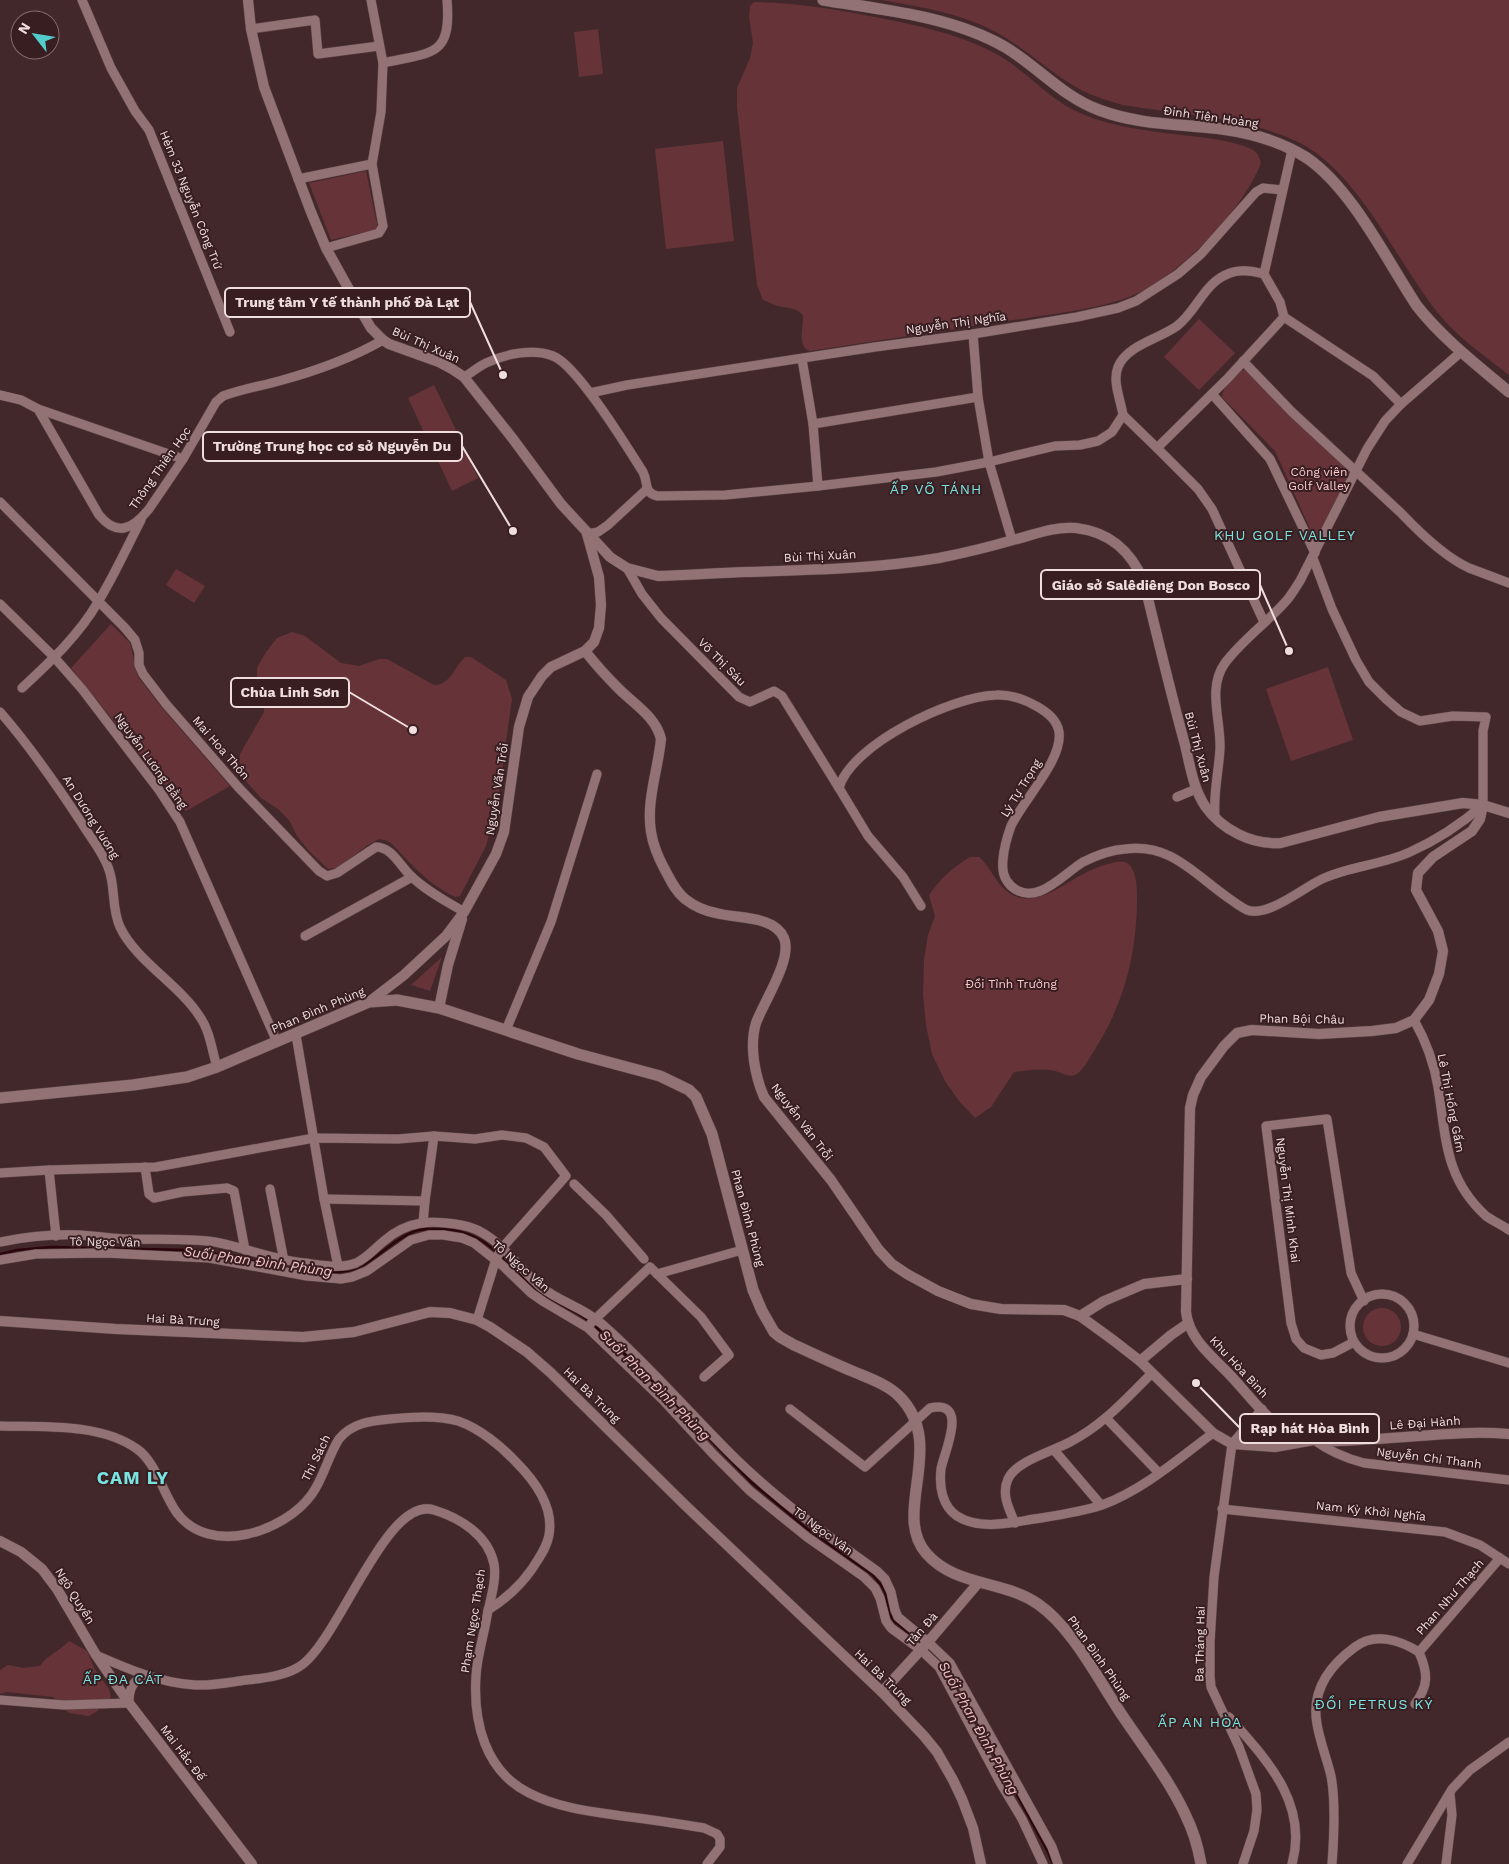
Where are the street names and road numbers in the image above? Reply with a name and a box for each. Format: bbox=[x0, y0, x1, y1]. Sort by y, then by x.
street label: Đinh Tiên Hoàng bbox=[1163, 103, 1260, 131]
street label: Hẻm 33 Nguyễn Công Trứ bbox=[157, 129, 225, 272]
street label: Nguyễn Thị Nghĩa bbox=[905, 309, 1007, 337]
street label: Bùi Thị Xuân bbox=[390, 324, 462, 366]
street label: Thông Thiên Học bbox=[126, 424, 194, 512]
street label: Bùi Thị Xuân bbox=[784, 547, 856, 565]
street label: Võ Thị Sáu bbox=[695, 635, 749, 689]
street label: Nguyễn Lương Bằng bbox=[112, 710, 191, 812]
street label: Bùi Thị Xuân bbox=[1182, 710, 1214, 784]
street label: Mai Hoa Thôn bbox=[190, 713, 252, 783]
street label: Nguyễn Văn Trỗi bbox=[483, 742, 511, 836]
street label: Lý Tự Trọng bbox=[998, 756, 1045, 820]
street label: An Dương Vương bbox=[60, 773, 123, 862]
street label: Phan Đình Phùng bbox=[269, 984, 367, 1036]
street label: Phan Bội Châu bbox=[1259, 1011, 1345, 1027]
street label: Lê Thị Hồng Gấm bbox=[1435, 1053, 1467, 1153]
street label: Nguyễn Văn Trỗi bbox=[768, 1081, 836, 1163]
street label: Nguyễn Thị Minh Khai bbox=[1273, 1137, 1303, 1263]
street label: Phan Đình Phùng bbox=[728, 1168, 768, 1269]
street label: Tô Ngọc Vân bbox=[69, 1234, 141, 1250]
street label: Tô Ngọc Vân bbox=[490, 1237, 552, 1295]
street label: Hai Bà Trưng bbox=[146, 1311, 221, 1329]
street label: Khu Hòa Bình bbox=[1207, 1333, 1271, 1401]
street label: Hai Bà Trưng bbox=[561, 1364, 624, 1426]
street label: Lê Đại Hành bbox=[1389, 1414, 1461, 1432]
street label: Thi Sách bbox=[299, 1432, 333, 1484]
street label: Nguyễn Chí Thanh bbox=[1376, 1445, 1482, 1471]
street label: Nam Kỳ Khởi Nghĩa bbox=[1315, 1498, 1427, 1524]
street label: Tô Ngọc Vân bbox=[790, 1504, 856, 1558]
street label: Phan Như Thạch bbox=[1413, 1556, 1487, 1638]
street label: Ngô Quyền bbox=[52, 1565, 98, 1627]
street label: Phạm Ngọc Thạch bbox=[458, 1568, 488, 1674]
street label: Ba Tháng Hai bbox=[1192, 1606, 1208, 1682]
street label: Tản Đà bbox=[904, 1609, 941, 1649]
street label: Phan Đình Phùng bbox=[1065, 1613, 1134, 1703]
street label: Hai Bà Trưng bbox=[852, 1646, 915, 1708]
street label: Mai Hắc Đế bbox=[157, 1722, 209, 1784]

